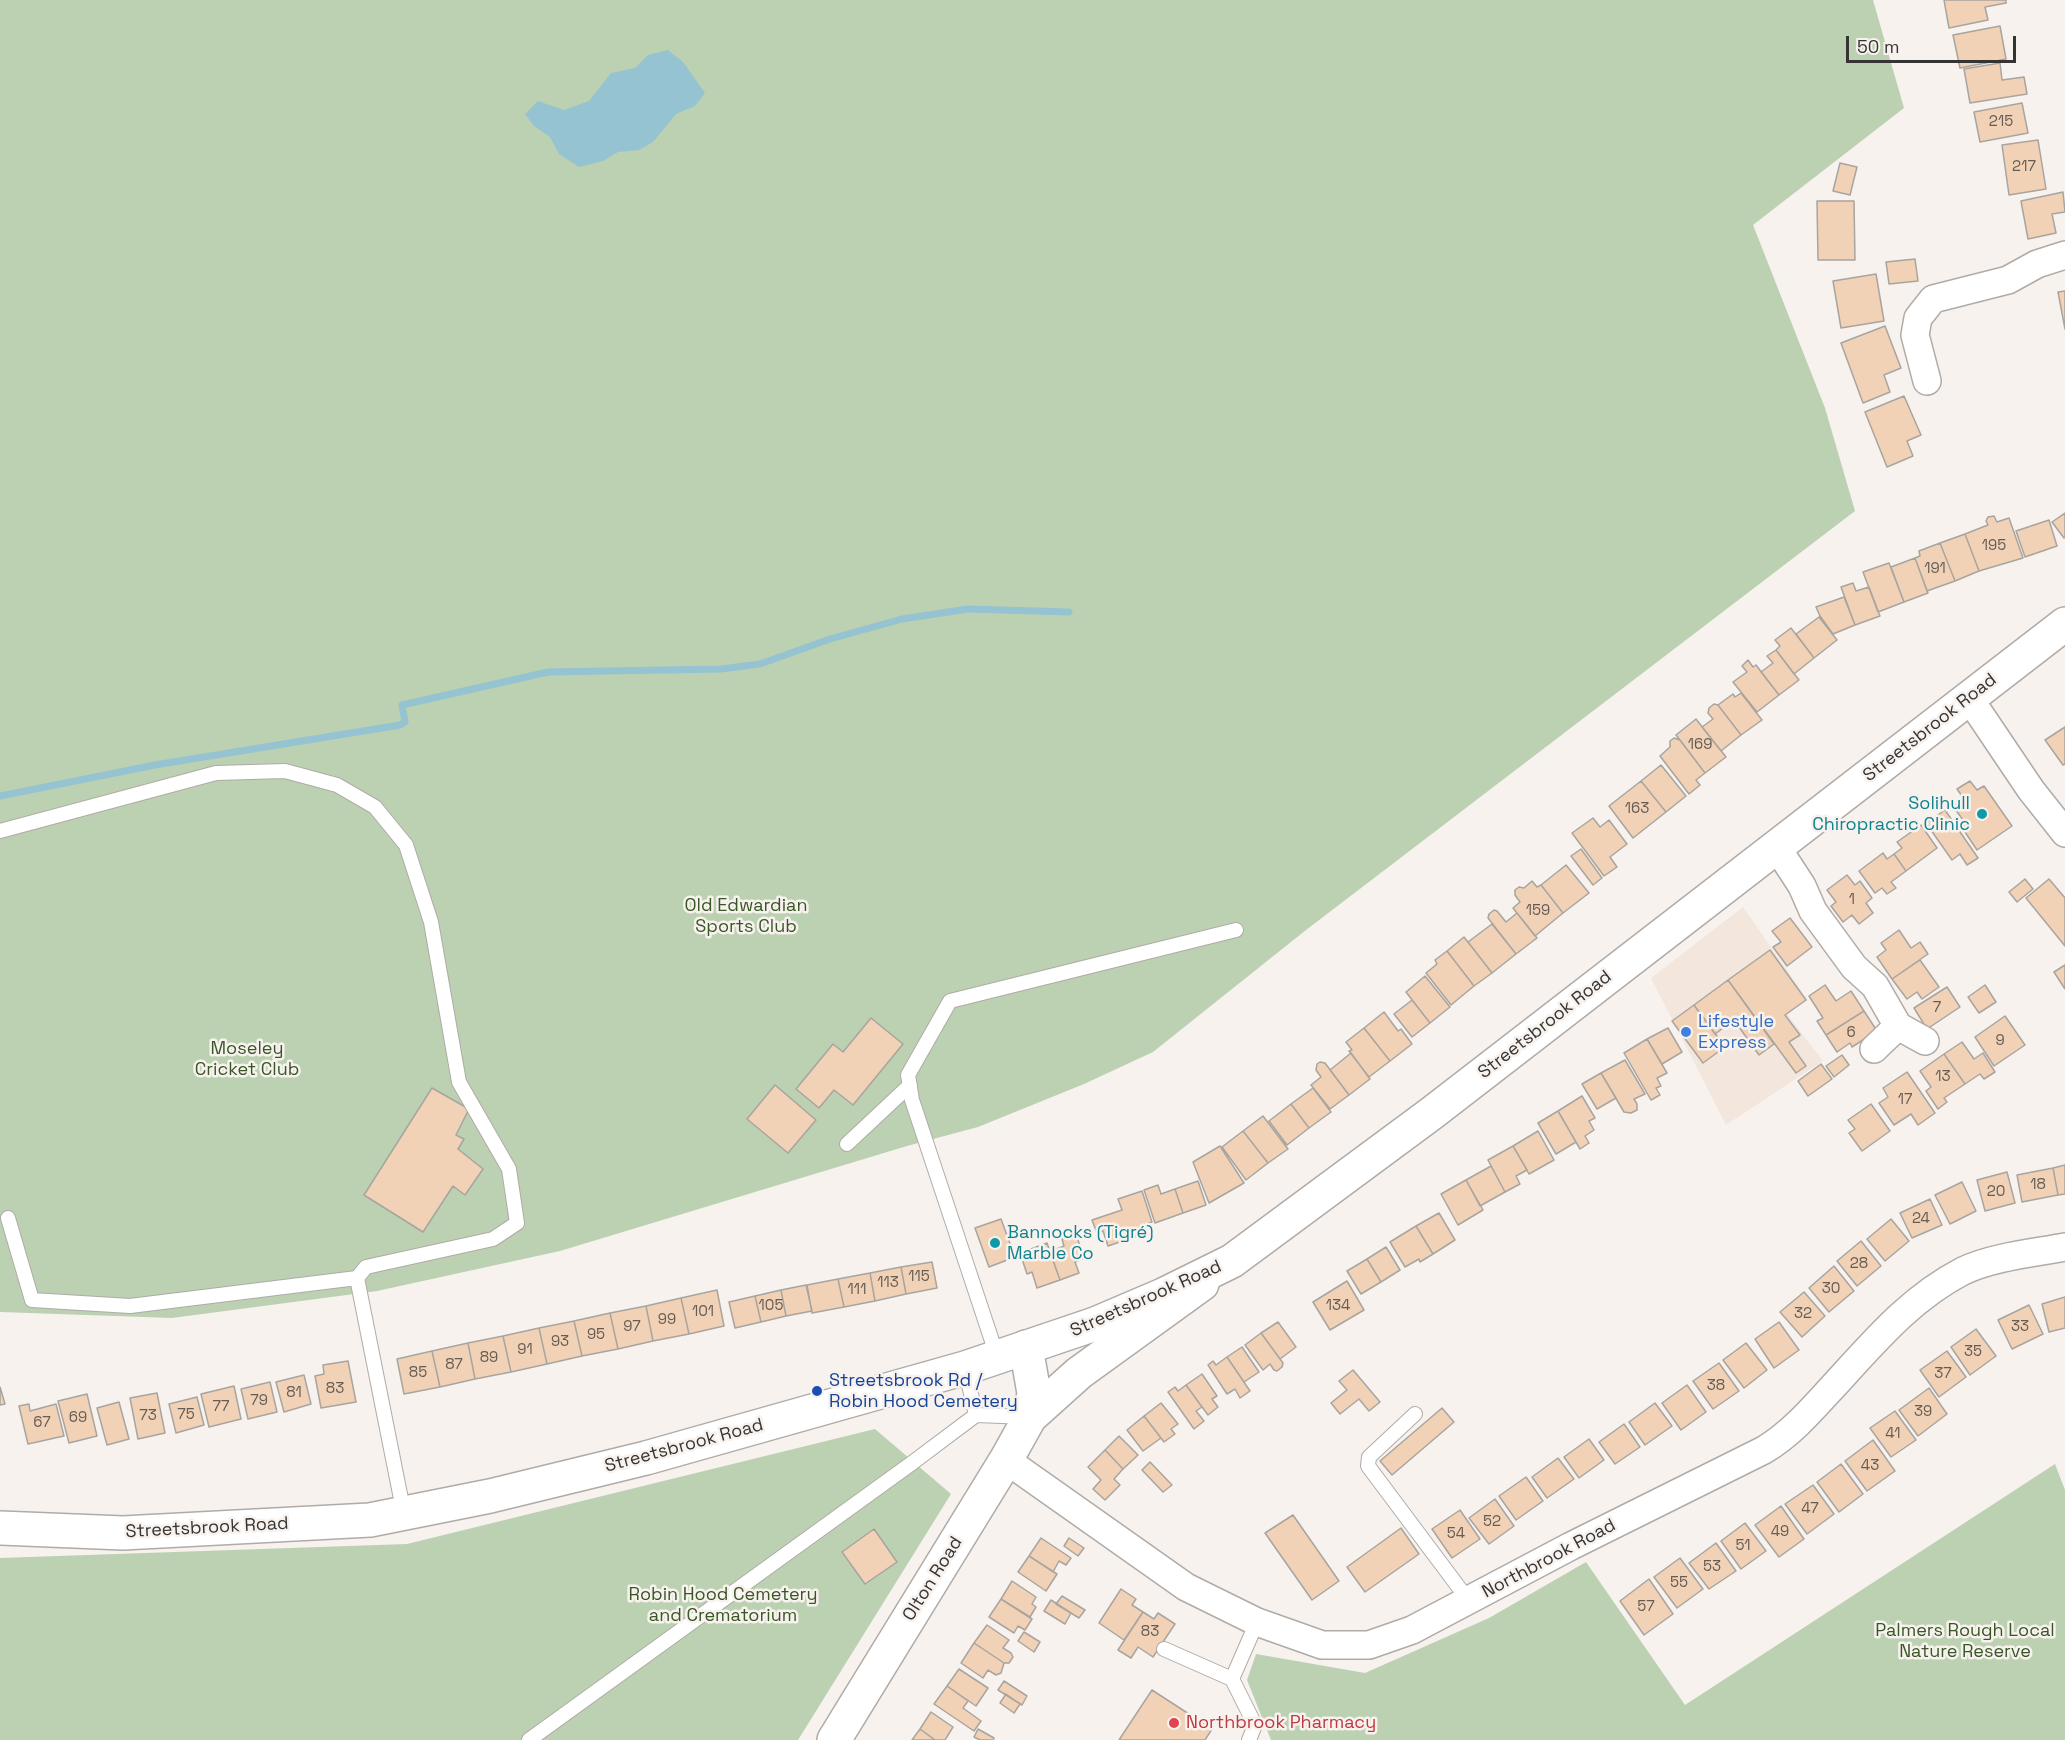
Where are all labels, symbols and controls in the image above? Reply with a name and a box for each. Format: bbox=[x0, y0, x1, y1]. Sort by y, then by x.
scale bar bbox=[1849, 24, 2018, 62]
text: 50 m bbox=[1857, 35, 1899, 58]
house number: 215 bbox=[1989, 113, 2013, 131]
house number: 217 bbox=[2012, 158, 2036, 176]
house number: 195 bbox=[1982, 537, 2006, 555]
house number: 191 bbox=[1924, 560, 1946, 578]
street label: Streetsbrook Road bbox=[1859, 669, 2001, 787]
house number: 169 bbox=[1688, 736, 1712, 754]
place label: Solihull Chiropractic Clinic bbox=[1812, 793, 1970, 836]
house number: 163 bbox=[1625, 800, 1649, 818]
marker: Solihull Chiropractic Clinic bbox=[1975, 807, 1989, 821]
house number: 1 bbox=[1849, 891, 1855, 909]
park label: Old Edwardian Sports Club bbox=[685, 895, 807, 938]
house number: 159 bbox=[1526, 902, 1550, 920]
street label: Streetsbrook Road bbox=[1474, 966, 1616, 1084]
house number: 7 bbox=[1933, 999, 1941, 1017]
place label: Lifestyle Express bbox=[1698, 1011, 1774, 1054]
house number: 6 bbox=[1846, 1024, 1856, 1042]
marker: Lifestyle Express bbox=[1679, 1025, 1693, 1039]
house number: 9 bbox=[1995, 1032, 2005, 1050]
park label: Moseley Cricket Club bbox=[195, 1038, 299, 1080]
house number: 13 bbox=[1935, 1068, 1951, 1086]
house number: 17 bbox=[1898, 1091, 1912, 1109]
house number: 18 bbox=[2030, 1176, 2046, 1194]
house number: 20 bbox=[1987, 1183, 2005, 1201]
house number: 24 bbox=[1912, 1210, 1930, 1228]
place label: Bannocks (Tigré) Marble Co bbox=[1007, 1222, 1154, 1264]
marker: Bannocks (Tigré) Marble Co bbox=[988, 1236, 1002, 1250]
house number: 28 bbox=[1850, 1255, 1868, 1273]
street label: Streetsbrook Road bbox=[1067, 1256, 1225, 1342]
house number: 115 bbox=[908, 1268, 930, 1286]
house number: 113 bbox=[877, 1274, 899, 1292]
house number: 30 bbox=[1822, 1280, 1840, 1298]
house number: 111 bbox=[848, 1281, 866, 1299]
house number: 105 bbox=[759, 1297, 783, 1315]
house number: 134 bbox=[1326, 1297, 1350, 1315]
house number: 101 bbox=[692, 1303, 714, 1321]
house number: 32 bbox=[1794, 1305, 1812, 1323]
house number: 99 bbox=[658, 1311, 676, 1329]
house number: 97 bbox=[623, 1318, 641, 1336]
house number: 33 bbox=[2011, 1318, 2029, 1336]
house number: 95 bbox=[587, 1326, 605, 1344]
house number: 93 bbox=[551, 1333, 569, 1351]
house number: 91 bbox=[517, 1341, 533, 1359]
house number: 35 bbox=[1964, 1343, 1982, 1361]
house number: 89 bbox=[480, 1349, 498, 1367]
house number: 87 bbox=[445, 1356, 463, 1374]
house number: 85 bbox=[409, 1364, 427, 1382]
house number: 37 bbox=[1934, 1365, 1952, 1383]
place label: Streetsbrook Rd / Robin Hood Cemetery bbox=[829, 1370, 1018, 1412]
house number: 38 bbox=[1707, 1377, 1725, 1395]
house number: 83 bbox=[326, 1380, 344, 1398]
house number: 81 bbox=[286, 1384, 302, 1402]
marker: Streetsbrook Rd / Robin Hood Cemetery bbox=[810, 1384, 824, 1398]
house number: 79 bbox=[250, 1392, 268, 1410]
house number: 77 bbox=[213, 1398, 229, 1416]
house number: 39 bbox=[1914, 1403, 1932, 1421]
house number: 75 bbox=[177, 1406, 195, 1424]
house number: 73 bbox=[139, 1407, 157, 1425]
house number: 69 bbox=[69, 1409, 87, 1427]
house number: 67 bbox=[33, 1414, 51, 1432]
street label: Streetsbrook Road bbox=[602, 1414, 766, 1478]
house number: 41 bbox=[1885, 1425, 1901, 1443]
house number: 43 bbox=[1861, 1457, 1879, 1475]
house number: 47 bbox=[1801, 1500, 1819, 1518]
street label: Streetsbrook Road bbox=[125, 1513, 289, 1543]
house number: 52 bbox=[1483, 1513, 1501, 1531]
street label: Northbrook Road bbox=[1479, 1515, 1619, 1603]
house number: 49 bbox=[1771, 1523, 1789, 1541]
house number: 54 bbox=[1447, 1525, 1465, 1543]
street label: Olton Road bbox=[899, 1533, 967, 1625]
house number: 51 bbox=[1735, 1537, 1751, 1555]
house number: 53 bbox=[1703, 1558, 1721, 1576]
house number: 55 bbox=[1670, 1574, 1688, 1592]
park label: Robin Hood Cemetery and Crematorium bbox=[629, 1584, 817, 1626]
house number: 57 bbox=[1637, 1598, 1655, 1616]
park label: Palmers Rough Local Nature Reserve bbox=[1875, 1620, 2055, 1662]
house number: 83 bbox=[1141, 1623, 1159, 1641]
place label: Northbrook Pharmacy bbox=[1186, 1712, 1376, 1734]
marker: Northbrook Pharmacy bbox=[1167, 1716, 1181, 1730]

